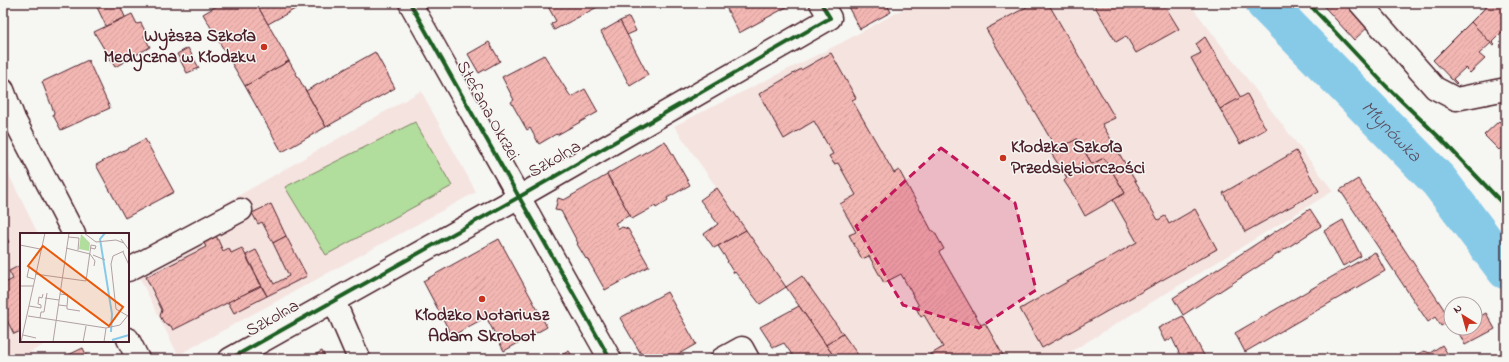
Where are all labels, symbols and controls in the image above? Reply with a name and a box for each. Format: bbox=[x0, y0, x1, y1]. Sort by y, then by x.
place label: Wyższa Szkoła Medyczna w Kłodzku bbox=[103, 24, 256, 72]
marker: Wyższa Szkoła Medyczna w Kłodzku bbox=[259, 42, 269, 52]
street label: Stefana Okrzei bbox=[449, 56, 525, 166]
water label: Młynówka bbox=[1354, 95, 1428, 169]
street label: Szkolna bbox=[524, 134, 586, 186]
place label: Kłodzka Szkoła Przedsiębiorczości bbox=[1011, 135, 1145, 182]
marker: Kłodzka Szkoła Przedsiębiorczości bbox=[998, 153, 1008, 163]
inset map bbox=[20, 233, 129, 342]
street label: Szkolna bbox=[242, 294, 304, 344]
marker: Kłodzko Notariusz Adam Skrobot bbox=[477, 294, 487, 304]
north arrow bbox=[1443, 296, 1483, 336]
text: N bbox=[1450, 300, 1465, 317]
place label: Kłodzko Notariusz Adam Skrobot bbox=[415, 303, 550, 350]

